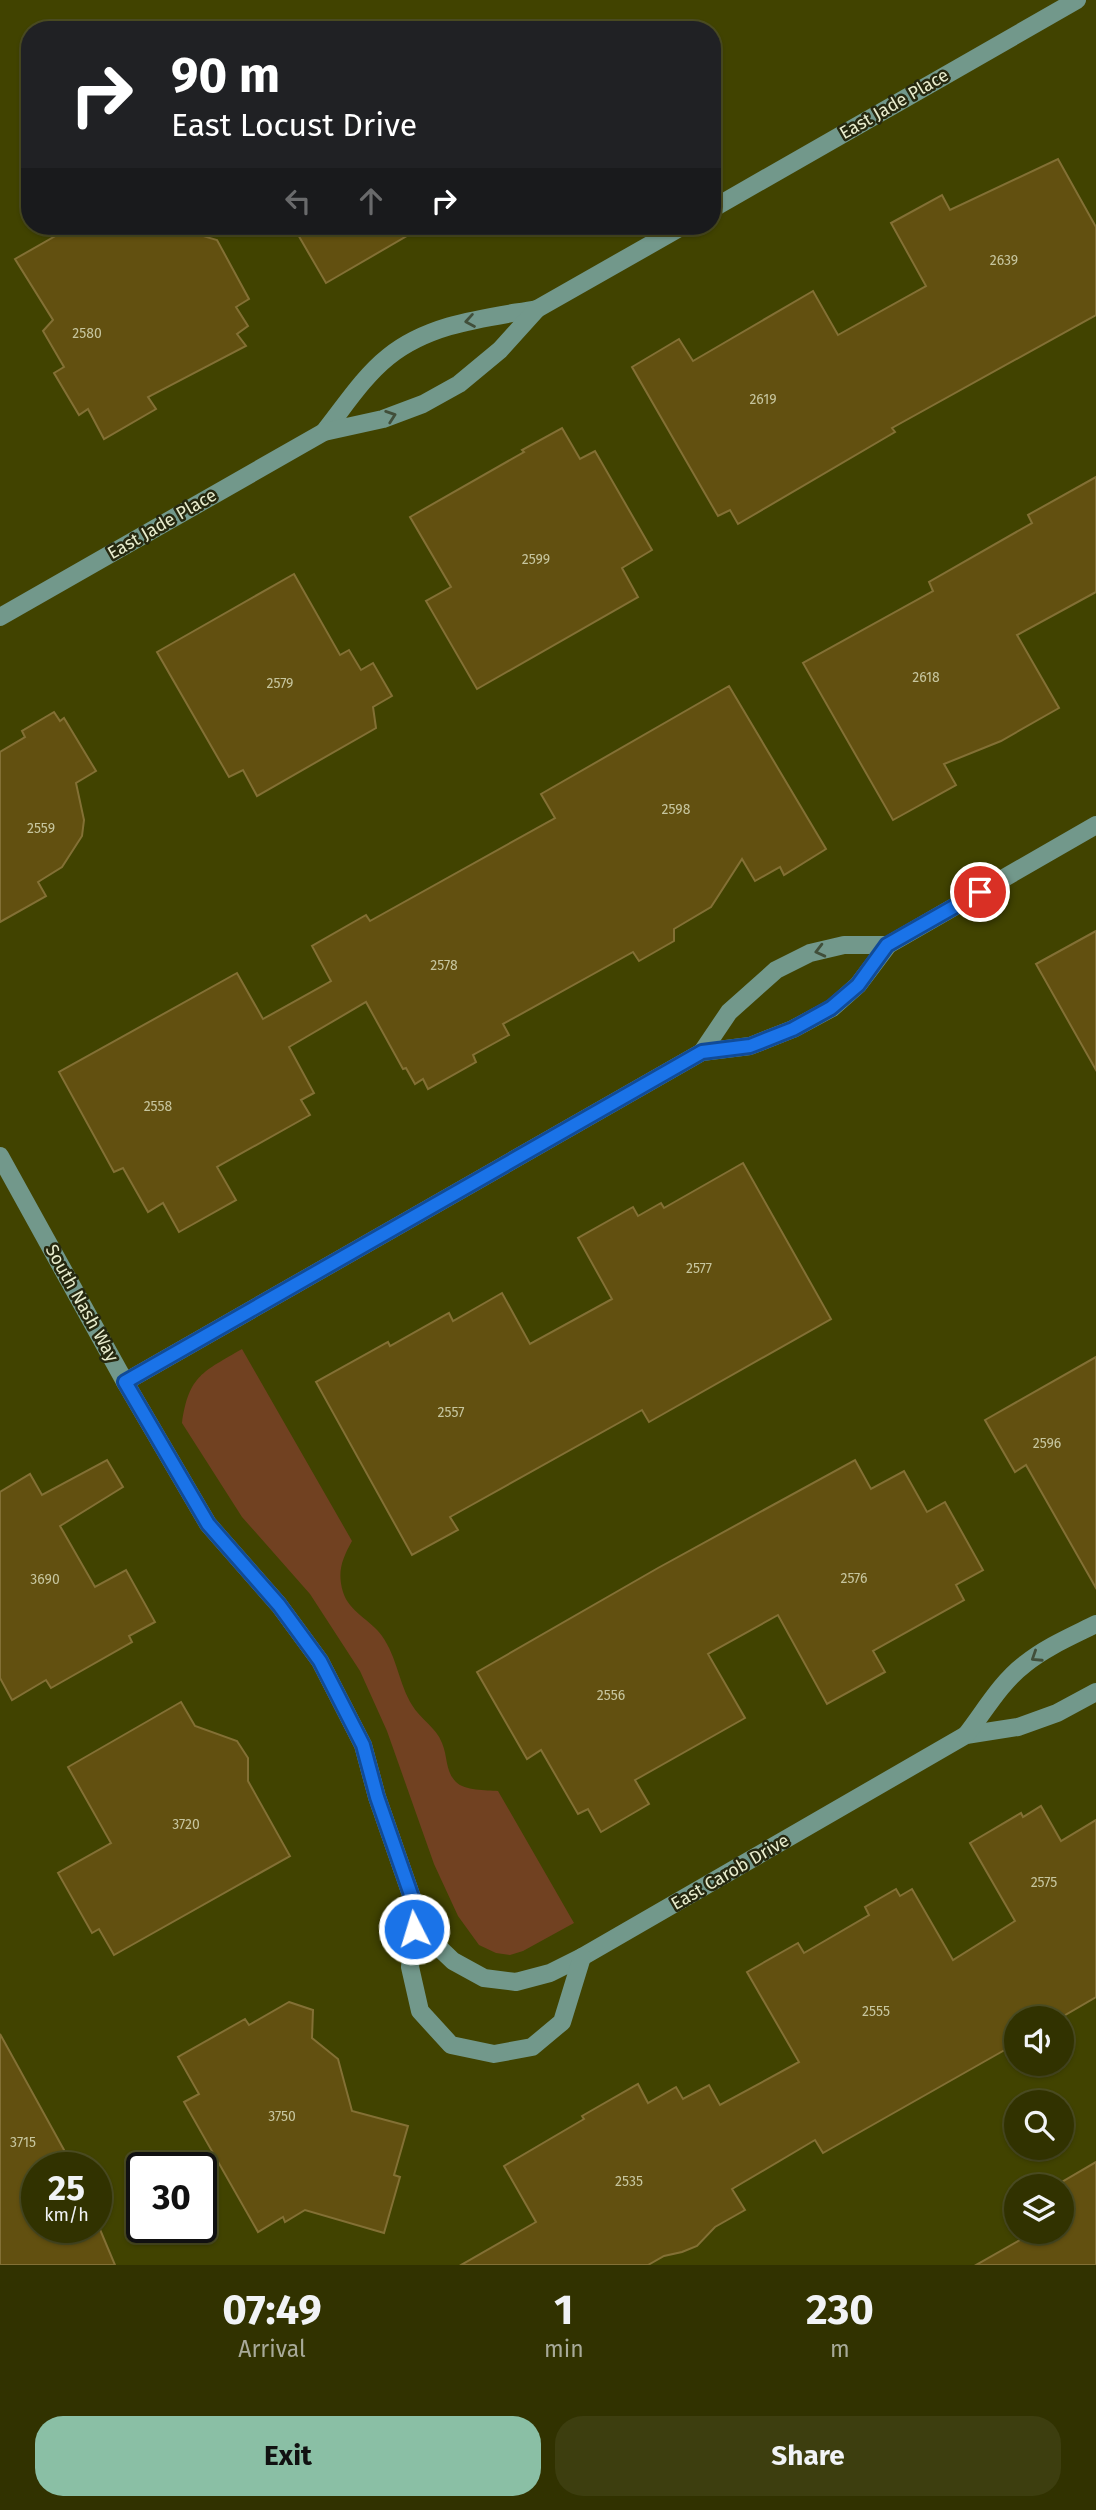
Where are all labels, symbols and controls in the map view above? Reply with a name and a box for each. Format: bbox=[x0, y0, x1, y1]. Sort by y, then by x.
text: 90 m bbox=[171, 46, 280, 105]
icon: right bbox=[56, 49, 147, 140]
street label: East Jade Place bbox=[835, 64, 953, 144]
text: East Locust Drive bbox=[171, 106, 417, 144]
icon: left bbox=[279, 182, 317, 220]
icon: ahead bbox=[352, 182, 390, 220]
icon: right bbox=[425, 182, 463, 220]
house number: 2639 bbox=[990, 252, 1018, 269]
one-way arrow bbox=[464, 313, 476, 328]
house number: 2580 bbox=[72, 325, 102, 342]
house number: 2619 bbox=[749, 391, 777, 408]
one-way arrow bbox=[384, 410, 396, 424]
street label: East Jade Place bbox=[103, 484, 221, 564]
house number: 2599 bbox=[522, 551, 550, 568]
house number: 2618 bbox=[912, 669, 940, 686]
house number: 2579 bbox=[267, 675, 293, 692]
house number: 2598 bbox=[662, 801, 691, 818]
house number: 2559 bbox=[27, 820, 55, 837]
pin bbox=[950, 862, 1010, 922]
icon: arrive bbox=[961, 873, 999, 911]
one-way arrow bbox=[814, 943, 826, 957]
house number: 2578 bbox=[430, 957, 458, 974]
house number: 2558 bbox=[144, 1098, 173, 1115]
street label: South Nash Way bbox=[41, 1240, 123, 1366]
house number: 2577 bbox=[686, 1260, 712, 1277]
house number: 2557 bbox=[438, 1404, 464, 1421]
house number: 2596 bbox=[1033, 1435, 1061, 1452]
house number: 2576 bbox=[841, 1570, 867, 1587]
house number: 3690 bbox=[30, 1571, 60, 1588]
one-way arrow bbox=[1031, 1648, 1044, 1661]
house number: 2556 bbox=[597, 1687, 625, 1704]
house number: 3720 bbox=[172, 1816, 200, 1833]
street label: East Carob Drive bbox=[667, 1829, 793, 1915]
house number: 2575 bbox=[1031, 1874, 1057, 1891]
position arrow bbox=[377, 1892, 451, 1966]
house number: 2555 bbox=[862, 2003, 890, 2020]
map controls bbox=[1004, 2006, 1074, 2244]
button: sound bbox=[1004, 2006, 1074, 2076]
button: search bbox=[1004, 2090, 1074, 2160]
house number: 3750 bbox=[268, 2108, 296, 2125]
house number: 3715 bbox=[10, 2134, 36, 2151]
speed limit sign: 30 bbox=[126, 2152, 217, 2243]
text: 25 bbox=[48, 2167, 85, 2209]
house number: 2535 bbox=[615, 2173, 643, 2190]
button: layers bbox=[1004, 2174, 1074, 2244]
text: km/h bbox=[44, 2204, 89, 2226]
text: 07:49 bbox=[222, 2285, 322, 2335]
text: 1 bbox=[554, 2285, 574, 2335]
text: 230 bbox=[806, 2285, 874, 2335]
text: Arrival bbox=[238, 2335, 306, 2363]
text: min bbox=[544, 2335, 584, 2363]
text: m bbox=[830, 2335, 850, 2363]
button: Exit bbox=[35, 2416, 541, 2496]
button: Share bbox=[555, 2416, 1061, 2496]

